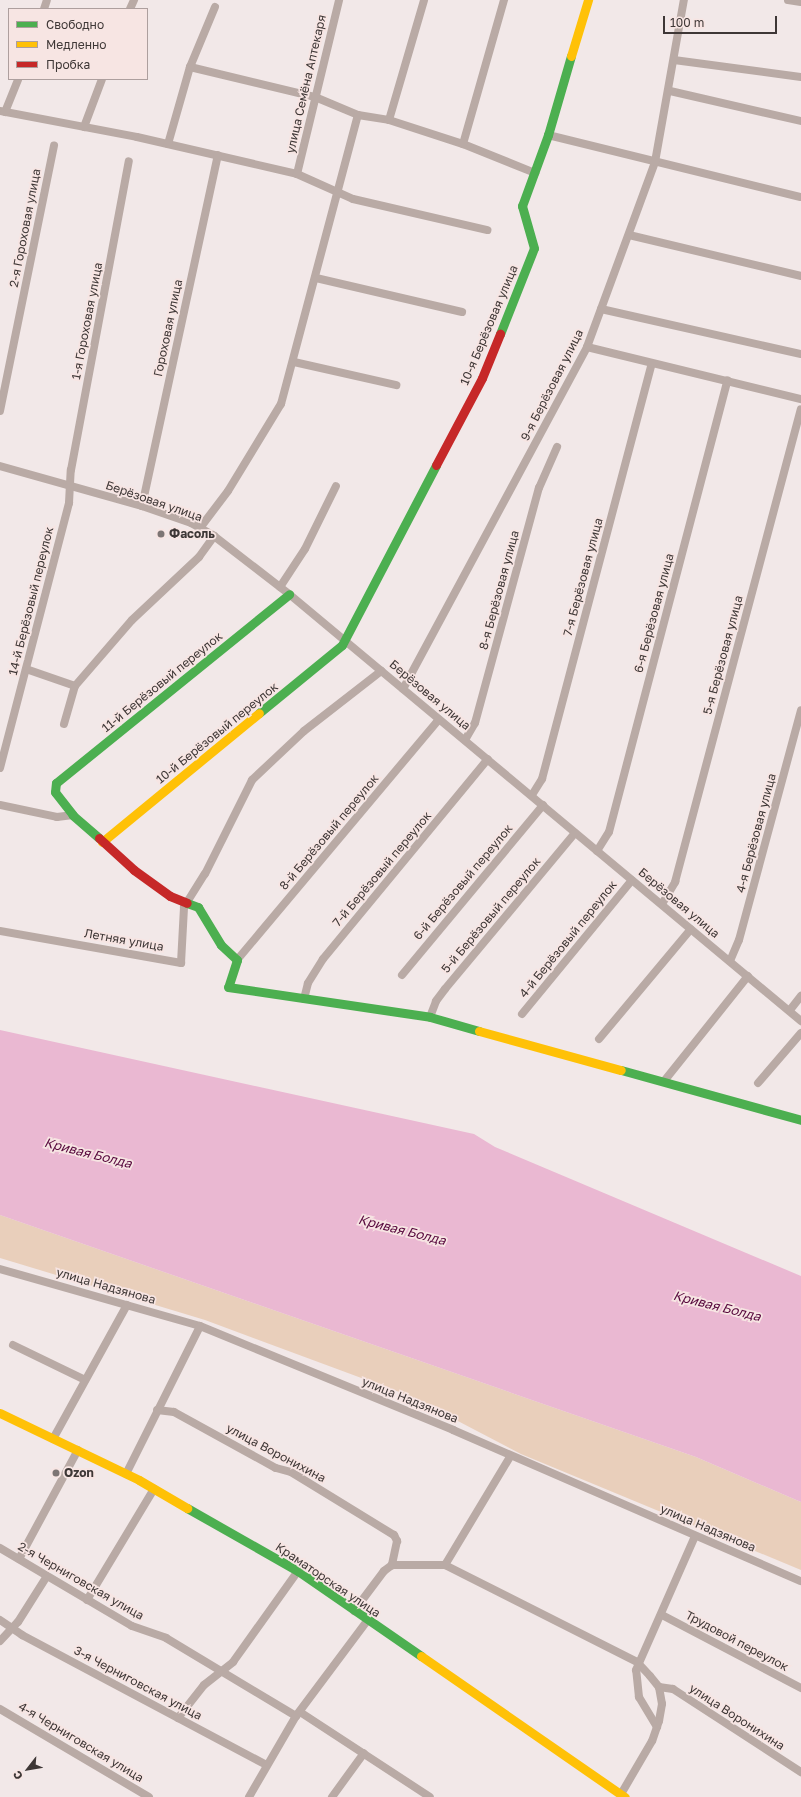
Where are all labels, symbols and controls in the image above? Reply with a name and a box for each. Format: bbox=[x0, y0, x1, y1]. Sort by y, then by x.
legend bbox=[8, 8, 148, 80]
scale bar bbox=[665, 8, 779, 34]
street label: улица Семёна Аптекаря bbox=[283, 13, 329, 155]
text: 100 m bbox=[670, 15, 704, 30]
text: Свободно bbox=[46, 17, 104, 32]
text: Медленно bbox=[46, 37, 106, 52]
text: Пробка bbox=[46, 57, 90, 72]
street label: 2-я Гороховая улица bbox=[6, 168, 44, 288]
street label: 1-я Гороховая улица bbox=[69, 261, 105, 381]
street label: 10-я Берёзовая улица bbox=[457, 263, 521, 387]
street label: Гороховая улица bbox=[151, 278, 185, 378]
street label: 9-я Берёзовая улица bbox=[518, 327, 586, 443]
street label: Берёзовая улица bbox=[104, 478, 204, 524]
street label: 7-я Берёзовая улица bbox=[560, 516, 606, 638]
street label: 14-й Берёзовый переулок bbox=[6, 525, 56, 677]
place label: Фасоль bbox=[169, 527, 215, 541]
marker: Фасоль bbox=[156, 529, 166, 539]
street label: 8-я Берёзовая улица bbox=[476, 529, 522, 651]
street label: 6-я Берёзовая улица bbox=[631, 552, 677, 674]
street label: 5-я Берёзовая улица bbox=[700, 594, 746, 716]
street label: 11-й Берёзовый переулок bbox=[99, 629, 225, 735]
street label: Берёзовая улица bbox=[387, 657, 473, 733]
street label: 10-й Берёзовый переулок bbox=[153, 679, 281, 787]
street label: 8-й Берёзовый переулок bbox=[276, 771, 382, 893]
street label: 4-я Берёзовая улица bbox=[733, 772, 779, 894]
street label: 7-й Берёзовый переулок bbox=[330, 809, 434, 929]
street label: 6-й Берёзовый переулок bbox=[410, 821, 516, 943]
street label: 5-й Берёзовый переулок bbox=[438, 854, 544, 976]
street label: Берёзовая улица bbox=[636, 865, 722, 941]
street label: 4-й Берёзовый переулок bbox=[516, 877, 620, 1001]
street label: Летняя улица bbox=[83, 926, 165, 954]
water label: Кривая Болда bbox=[43, 1135, 133, 1171]
water label: Кривая Болда bbox=[357, 1212, 447, 1248]
street label: улица Надзянова bbox=[55, 1265, 157, 1307]
water label: Кривая Болда bbox=[672, 1288, 762, 1324]
street label: улица Надзянова bbox=[360, 1374, 460, 1426]
street label: улица Воронихина bbox=[224, 1421, 328, 1485]
place label: Ozon bbox=[64, 1466, 94, 1480]
marker: Ozon bbox=[51, 1468, 61, 1478]
street label: улица Надзянова bbox=[658, 1501, 758, 1555]
street label: 2-я Черниговская улица bbox=[16, 1539, 146, 1623]
street label: Краматорская улица bbox=[273, 1540, 383, 1620]
street label: Трудовой переулок bbox=[683, 1608, 791, 1674]
street label: 3-я Черниговская улица bbox=[72, 1643, 204, 1723]
street label: улица Воронихина bbox=[687, 1681, 787, 1753]
street label: 4-я Черниговская улица bbox=[16, 1699, 146, 1785]
north arrow bbox=[8, 1749, 48, 1789]
text: С bbox=[10, 1769, 25, 1782]

